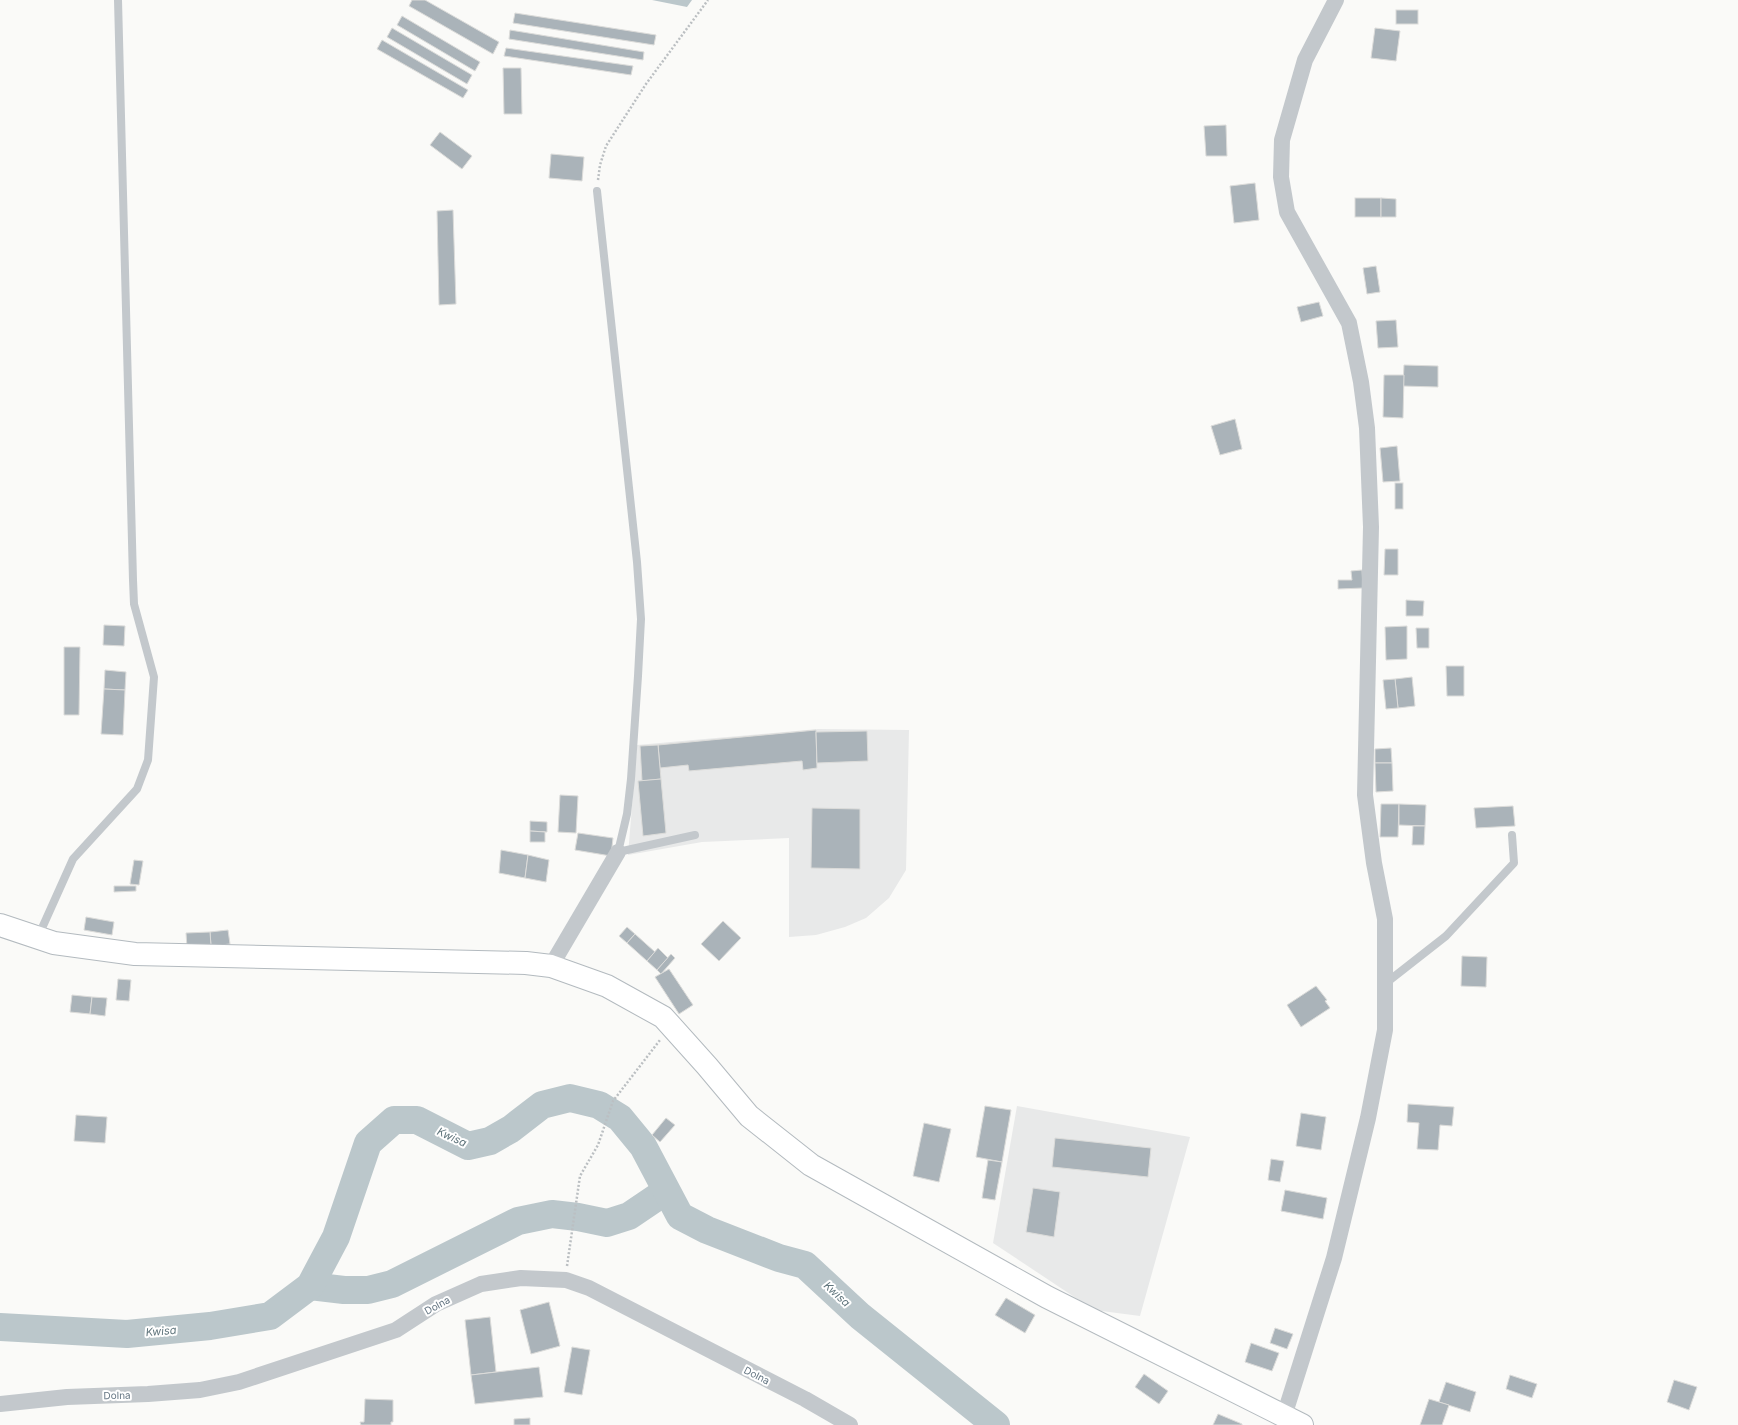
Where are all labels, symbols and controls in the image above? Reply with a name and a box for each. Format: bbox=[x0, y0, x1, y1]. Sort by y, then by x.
water label: Kwisa bbox=[435, 1124, 469, 1150]
water label: Kwisa bbox=[821, 1278, 853, 1310]
street label: Dolna bbox=[422, 1293, 452, 1317]
water label: Kwisa bbox=[145, 1323, 177, 1339]
street label: Dolna bbox=[742, 1363, 772, 1387]
street label: Dolna bbox=[103, 1389, 131, 1401]

